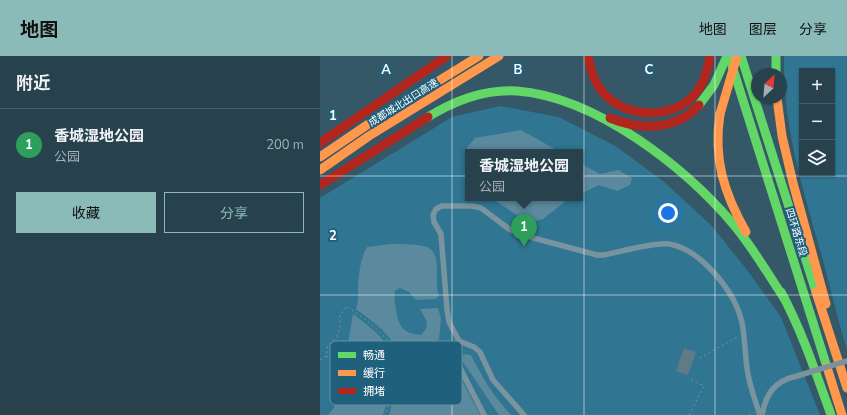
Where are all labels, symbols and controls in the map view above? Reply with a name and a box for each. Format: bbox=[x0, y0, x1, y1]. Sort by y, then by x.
text: 地图 bbox=[20, 17, 58, 43]
text: 地图 bbox=[699, 20, 727, 39]
text: 图层 bbox=[749, 20, 777, 39]
text: 分享 bbox=[799, 20, 827, 39]
text: A bbox=[381, 61, 391, 79]
text: B bbox=[514, 61, 523, 79]
text: C bbox=[645, 61, 654, 79]
north arrow bbox=[751, 68, 787, 104]
map controls bbox=[799, 68, 835, 176]
button: + bbox=[799, 68, 835, 104]
text: 附近 bbox=[16, 72, 50, 95]
street label: 成都城北出口高速 bbox=[366, 76, 441, 130]
button: − bbox=[799, 104, 835, 140]
text: 1 bbox=[329, 107, 337, 125]
text: 香城湿地公园 bbox=[54, 126, 144, 146]
text: 1 bbox=[25, 136, 33, 154]
text: 200 m bbox=[266, 136, 304, 154]
button: layers bbox=[799, 140, 835, 176]
text: 公园 bbox=[54, 148, 80, 166]
popup bbox=[465, 149, 583, 201]
text: 香城湿地公园 bbox=[479, 156, 569, 176]
text: 公园 bbox=[479, 178, 505, 196]
button: 收藏 bbox=[16, 192, 156, 233]
button: 分享 bbox=[164, 192, 304, 233]
your location bbox=[658, 203, 678, 223]
street label: 四环路东段 bbox=[782, 206, 810, 258]
pin: 1 bbox=[511, 214, 537, 247]
text: 2 bbox=[329, 227, 337, 245]
legend bbox=[330, 341, 462, 405]
text: 畅通 bbox=[363, 348, 385, 363]
text: 缓行 bbox=[363, 366, 385, 381]
text: 拥堵 bbox=[363, 384, 385, 399]

